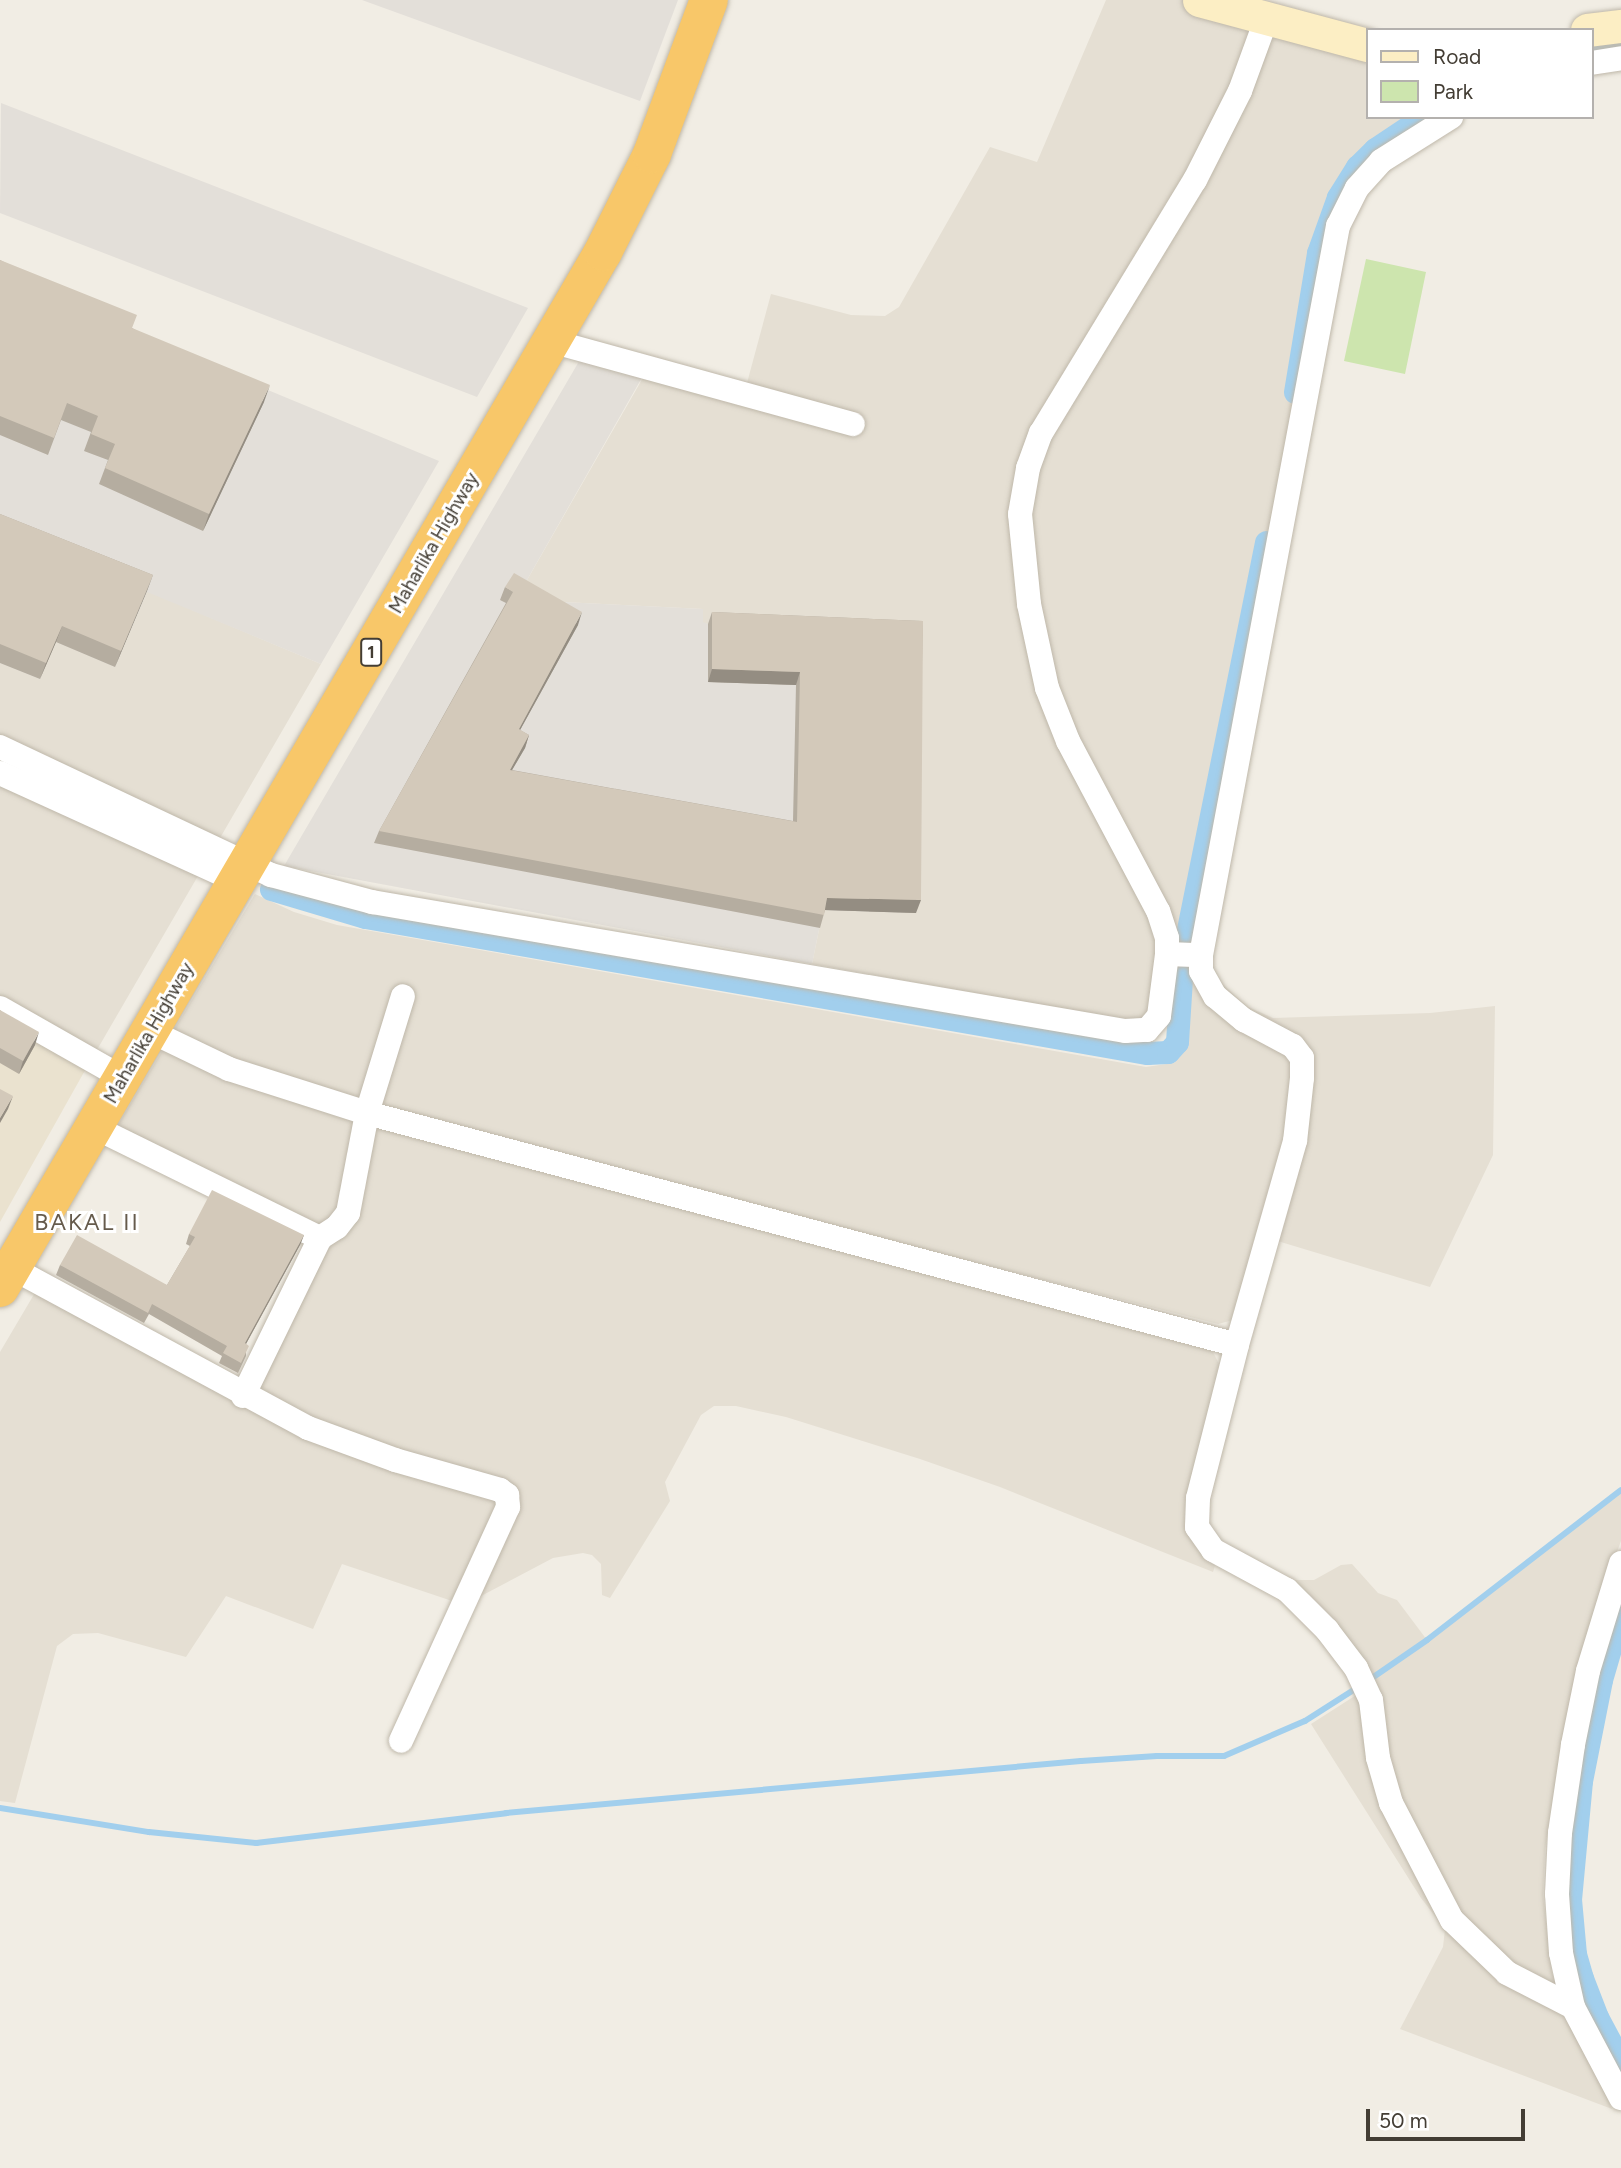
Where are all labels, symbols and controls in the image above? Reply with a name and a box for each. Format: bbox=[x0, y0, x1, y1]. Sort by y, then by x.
legend bbox=[1366, 28, 1593, 119]
text: Road bbox=[1433, 44, 1481, 69]
text: Park bbox=[1433, 79, 1473, 104]
street label: Maharlika Highway bbox=[384, 468, 484, 618]
road number: 1 bbox=[359, 638, 383, 666]
street label: Maharlika Highway bbox=[99, 958, 199, 1108]
district label: BAKAL II bbox=[35, 1208, 139, 1236]
scale bar bbox=[1369, 2094, 1528, 2138]
text: 50 m bbox=[1379, 2108, 1428, 2133]

